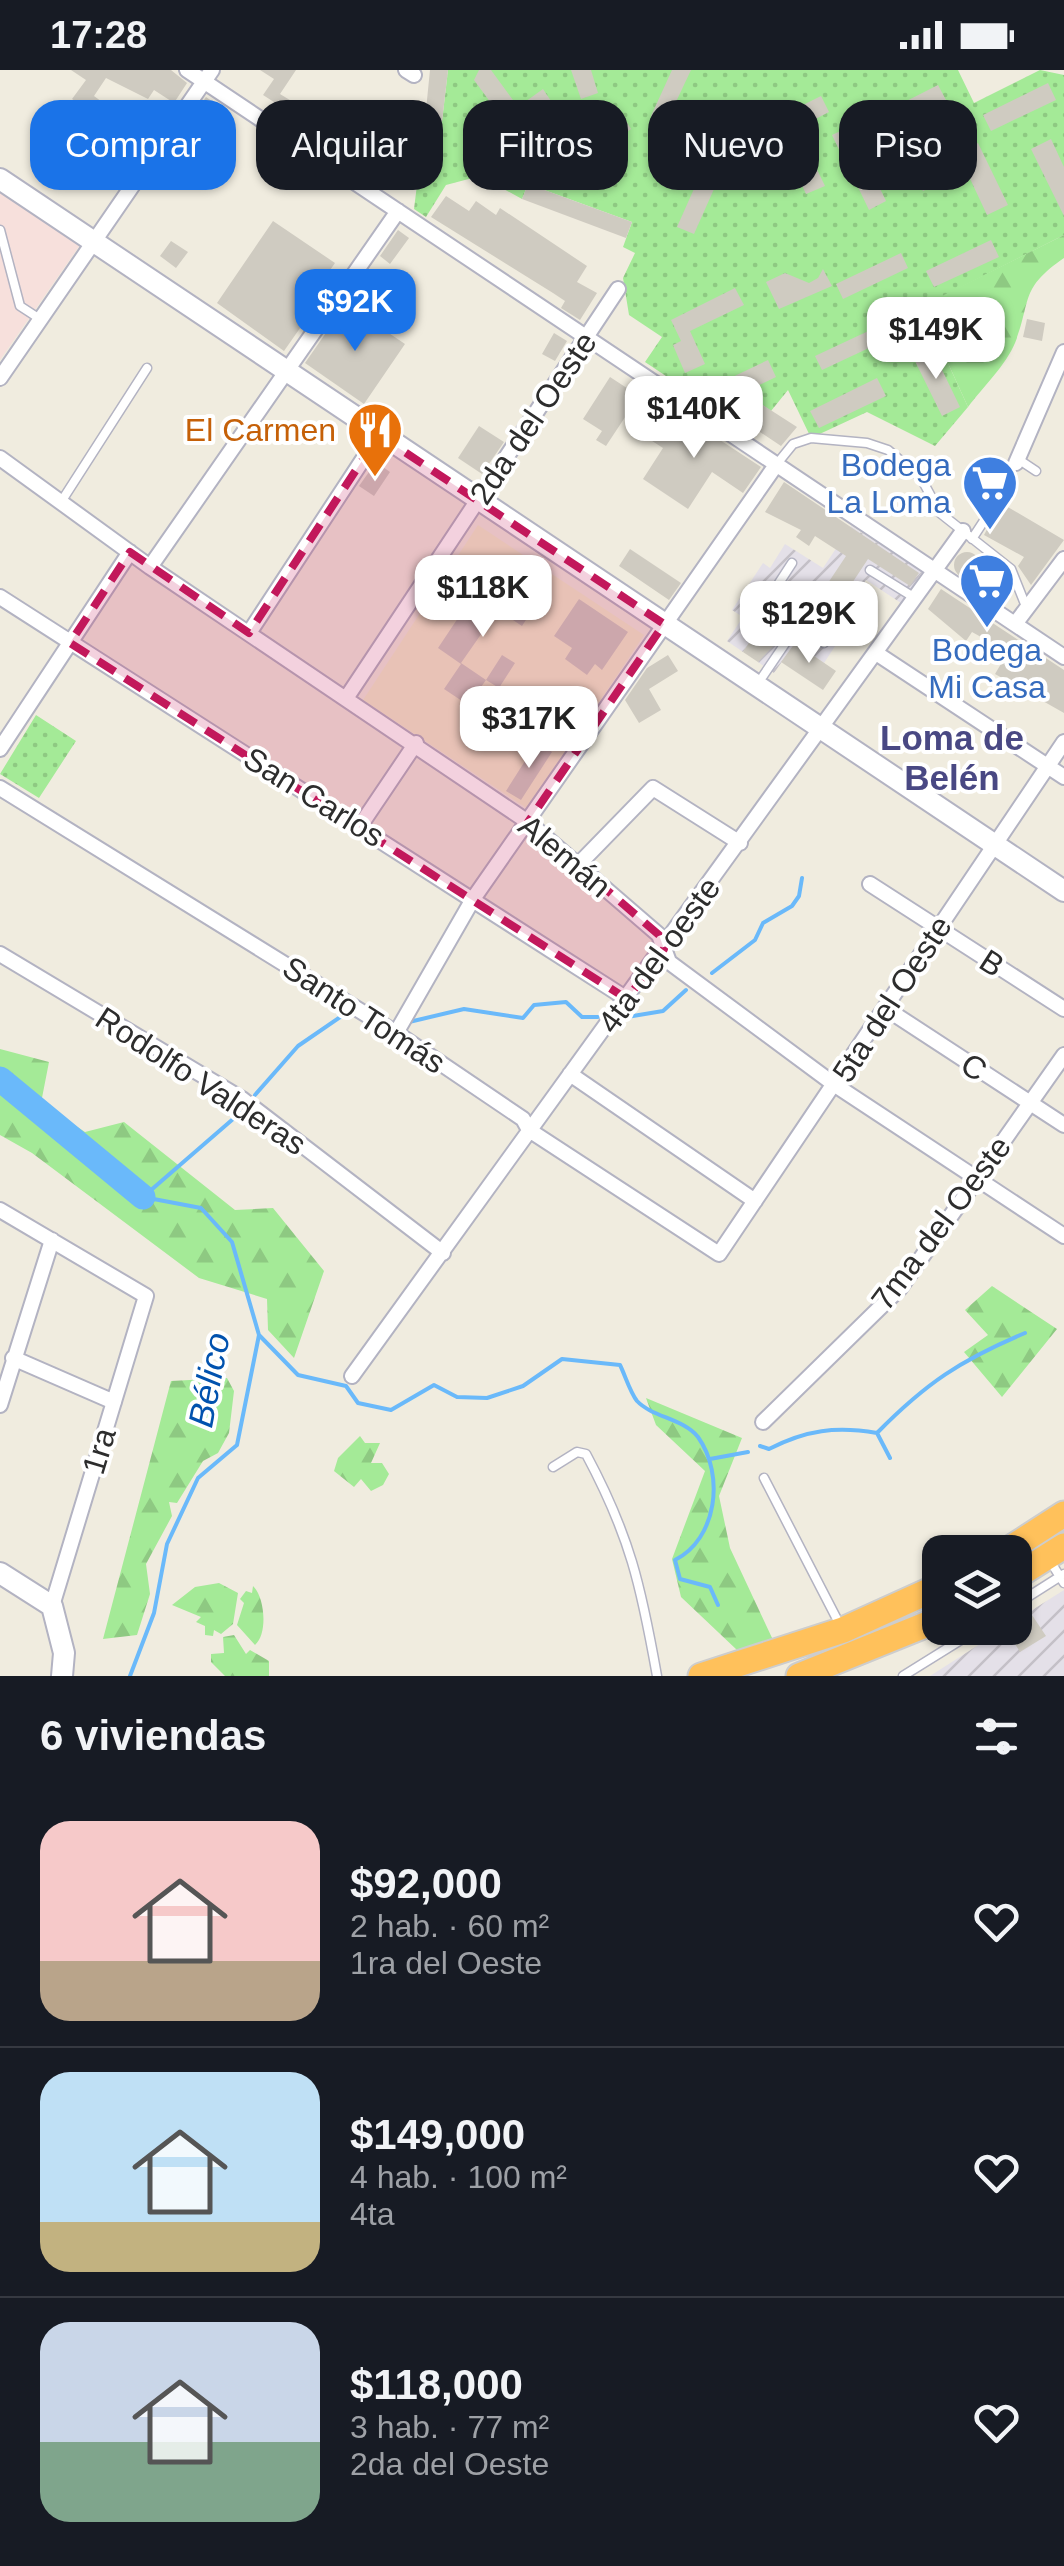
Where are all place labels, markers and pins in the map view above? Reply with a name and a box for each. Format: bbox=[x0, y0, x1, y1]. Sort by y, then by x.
pin: $92K bbox=[296, 269, 414, 354]
pin: $149K bbox=[866, 297, 1006, 382]
pin: $140K bbox=[624, 376, 764, 461]
restaurant icon: El Carmen bbox=[345, 400, 405, 479]
place label: El Carmen bbox=[185, 412, 336, 448]
place label: Bodega La Loma bbox=[826, 447, 951, 520]
supermarket icon: Bodega La Loma bbox=[960, 453, 1020, 532]
supermarket icon: Bodega Mi Casa bbox=[957, 551, 1017, 630]
pin: $118K bbox=[413, 555, 553, 640]
pin: $129K bbox=[739, 581, 879, 666]
place label: Bodega Mi Casa bbox=[928, 632, 1046, 705]
pin: $317K bbox=[459, 686, 599, 771]

